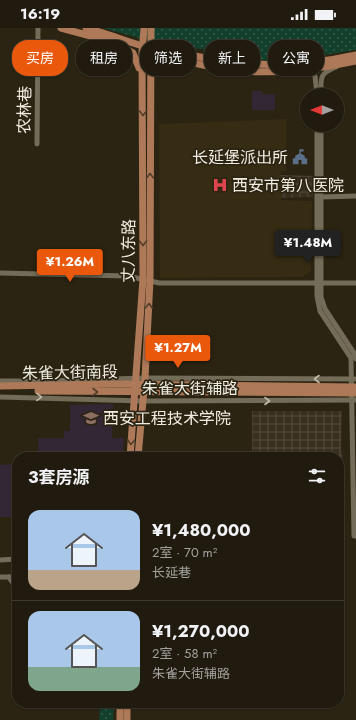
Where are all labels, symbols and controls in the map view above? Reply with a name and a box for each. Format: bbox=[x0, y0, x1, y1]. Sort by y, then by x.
text: 16:19 bbox=[20, 3, 60, 25]
chip: 买房 bbox=[12, 40, 68, 76]
chip: 租房 bbox=[76, 40, 132, 76]
chip: 筛选 bbox=[140, 40, 196, 76]
chip: 新上 bbox=[204, 40, 260, 76]
chip: 公寓 bbox=[268, 40, 324, 76]
street label: 农林巷 bbox=[13, 86, 36, 134]
north arrow bbox=[300, 88, 344, 132]
map controls bbox=[300, 88, 344, 132]
one-way arrow bbox=[138, 110, 147, 116]
place label: 长延堡派出所 bbox=[192, 146, 288, 169]
public building icon: 长延堡派出所 bbox=[291, 148, 309, 166]
one-way arrow bbox=[146, 173, 154, 179]
place label: 西安市第八医院 bbox=[232, 174, 344, 197]
hospital icon: 西安市第八医院 bbox=[211, 176, 229, 194]
street label: 丈八东路 bbox=[116, 219, 141, 283]
pin: ¥1.48M bbox=[275, 230, 341, 264]
text: ¥1.48M bbox=[284, 233, 332, 252]
one-way arrow bbox=[139, 240, 147, 246]
pin: ¥1.26M bbox=[37, 249, 103, 283]
text: ¥1.26M bbox=[46, 252, 94, 271]
one-way arrow bbox=[144, 303, 153, 309]
pin: ¥1.27M bbox=[145, 335, 211, 369]
text: ¥1.27M bbox=[154, 338, 202, 357]
street label: 朱雀大街南段 bbox=[22, 360, 118, 385]
one-way arrow bbox=[314, 375, 320, 383]
street label: 朱雀大街辅路 bbox=[142, 377, 238, 400]
one-way arrow bbox=[92, 388, 98, 396]
one-way arrow bbox=[36, 393, 42, 401]
one-way arrow bbox=[264, 397, 270, 405]
place label: 西安工程技术学院 bbox=[103, 407, 231, 430]
school or university icon: 西安工程技术学院 bbox=[82, 409, 100, 427]
one-way arrow bbox=[127, 439, 136, 445]
text: 3套房源 bbox=[28, 465, 90, 489]
icon: filters bbox=[306, 465, 328, 487]
text: ¥1,480,000 bbox=[152, 518, 251, 542]
icon: home bbox=[60, 526, 108, 574]
text: 2室 · 70 m² bbox=[152, 543, 217, 562]
text: 长延巷 bbox=[152, 563, 191, 582]
text: ¥1,270,000 bbox=[152, 619, 249, 643]
icon: home bbox=[60, 627, 108, 675]
text: 2室 · 58 m² bbox=[152, 644, 217, 663]
text: 朱雀大街辅路 bbox=[152, 664, 230, 683]

